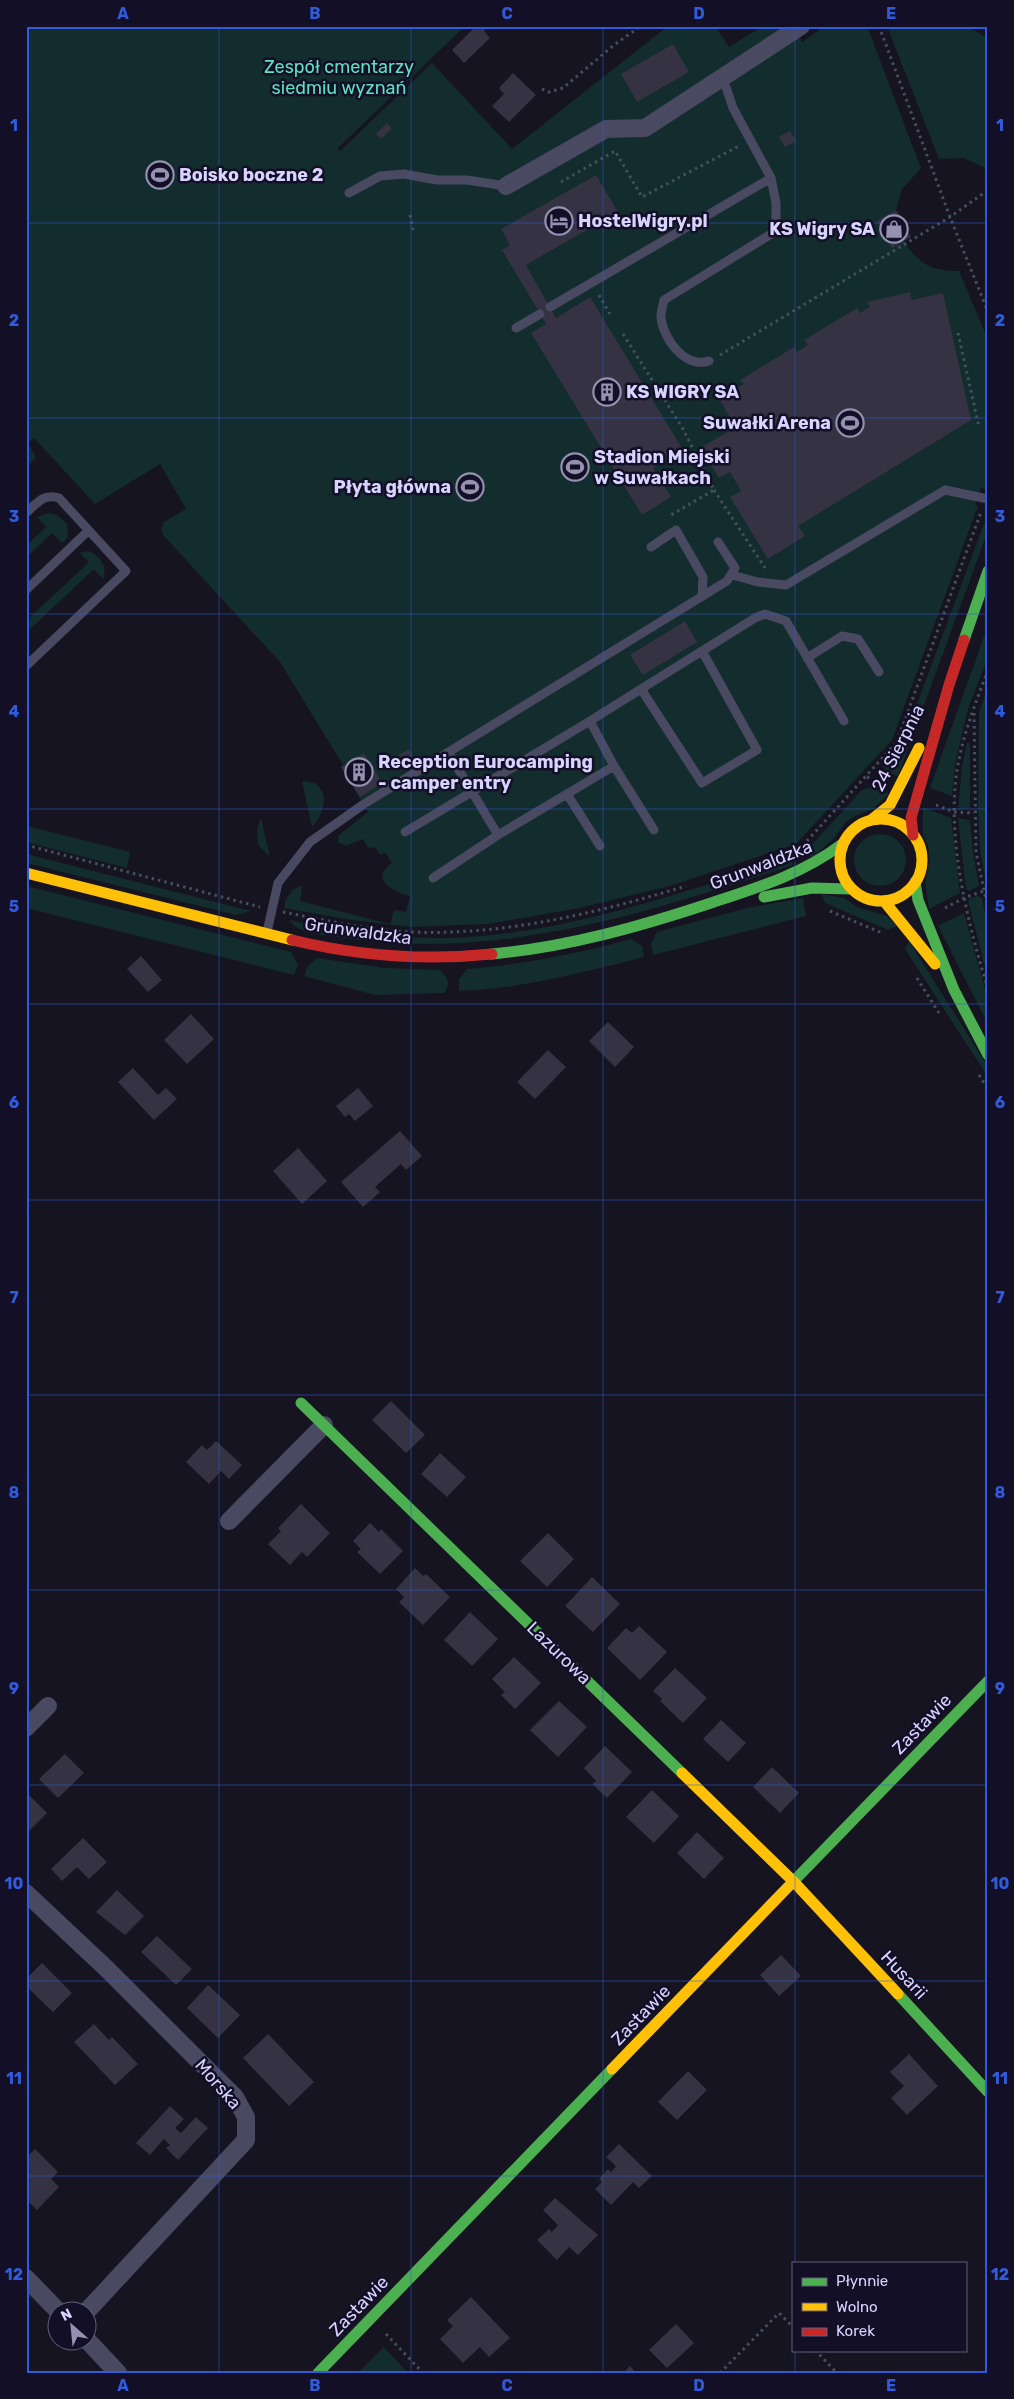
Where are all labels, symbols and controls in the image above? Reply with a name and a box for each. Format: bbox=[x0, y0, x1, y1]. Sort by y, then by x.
text: A bbox=[117, 4, 129, 23]
text: B bbox=[309, 4, 321, 23]
text: C bbox=[501, 4, 513, 23]
text: D bbox=[693, 4, 705, 23]
text: E bbox=[886, 4, 896, 23]
park label: Zespół cmentarzy siedmiu wyznań bbox=[264, 56, 414, 99]
text: 1 bbox=[10, 116, 18, 135]
text: 1 bbox=[996, 116, 1004, 135]
sports icon: Boisko boczne 2 bbox=[145, 160, 175, 190]
place label: Boisko boczne 2 bbox=[179, 164, 323, 186]
hotel icon: HostelWigry.pl bbox=[544, 206, 574, 236]
place label: HostelWigry.pl bbox=[578, 210, 708, 232]
shop icon: KS Wigry SA bbox=[879, 214, 909, 244]
place label: KS Wigry SA bbox=[769, 218, 875, 240]
text: 2 bbox=[9, 311, 19, 330]
text: 2 bbox=[995, 311, 1005, 330]
building icon: KS WIGRY SA bbox=[592, 377, 622, 407]
place label: KS WIGRY SA bbox=[626, 381, 739, 403]
sports icon: Suwałki Arena bbox=[835, 408, 865, 438]
place label: Suwałki Arena bbox=[703, 412, 831, 434]
place label: Stadion Miejski w Suwałkach bbox=[594, 446, 730, 489]
sports icon: Stadion Miejski w Suwałkach bbox=[560, 452, 590, 482]
sports icon: Płyta główna bbox=[455, 472, 485, 502]
place label: Płyta główna bbox=[333, 476, 451, 498]
text: 3 bbox=[9, 507, 19, 526]
text: 3 bbox=[995, 507, 1005, 526]
street label: 24 Sierpnia bbox=[867, 701, 929, 795]
text: 4 bbox=[9, 702, 20, 721]
text: 4 bbox=[995, 702, 1006, 721]
place label: Reception Eurocamping - camper entry bbox=[378, 751, 593, 794]
building icon: Reception Eurocamping - camper entry bbox=[344, 757, 374, 787]
street label: Grunwaldzka bbox=[707, 835, 815, 895]
text: 5 bbox=[9, 897, 19, 916]
text: 5 bbox=[995, 897, 1005, 916]
street label: Grunwaldzka bbox=[303, 913, 413, 949]
text: 6 bbox=[9, 1093, 19, 1112]
text: 6 bbox=[995, 1093, 1005, 1112]
text: 7 bbox=[9, 1288, 19, 1307]
text: 7 bbox=[995, 1288, 1005, 1307]
text: 8 bbox=[9, 1483, 20, 1502]
text: 8 bbox=[995, 1483, 1006, 1502]
street label: Lazurowa bbox=[522, 1617, 596, 1689]
text: 9 bbox=[9, 1679, 19, 1698]
text: 9 bbox=[995, 1679, 1005, 1698]
street label: Zastawie bbox=[888, 1689, 956, 1759]
text: 10 bbox=[5, 1874, 24, 1893]
text: 10 bbox=[991, 1874, 1010, 1893]
street label: Husarii bbox=[876, 1946, 932, 2004]
street label: Zastawie bbox=[607, 1980, 675, 2050]
street label: Morska bbox=[190, 2054, 246, 2114]
text: 11 bbox=[6, 2069, 22, 2088]
text: 11 bbox=[992, 2069, 1008, 2088]
legend bbox=[792, 2262, 966, 2352]
text: 12 bbox=[5, 2265, 23, 2284]
text: 12 bbox=[991, 2265, 1009, 2284]
street label: Zastawie bbox=[325, 2271, 393, 2341]
text: Płynnie bbox=[836, 2272, 888, 2290]
text: Wolno bbox=[836, 2298, 878, 2316]
north arrow bbox=[48, 2302, 98, 2352]
text: N bbox=[58, 2305, 75, 2325]
text: Korek bbox=[836, 2322, 875, 2340]
text: A bbox=[117, 2376, 129, 2395]
text: B bbox=[309, 2376, 321, 2395]
text: C bbox=[501, 2376, 513, 2395]
text: D bbox=[693, 2376, 705, 2395]
text: E bbox=[886, 2376, 896, 2395]

